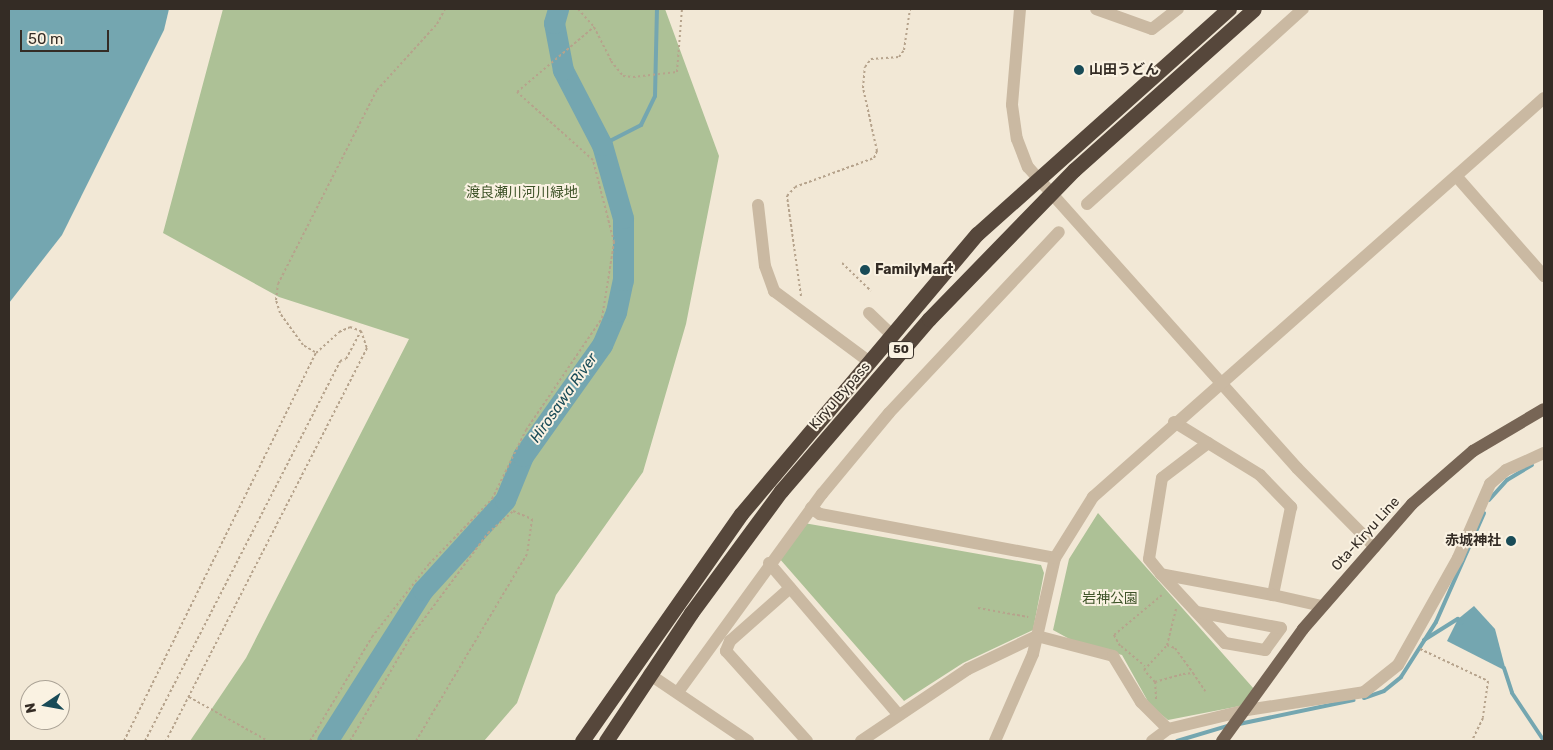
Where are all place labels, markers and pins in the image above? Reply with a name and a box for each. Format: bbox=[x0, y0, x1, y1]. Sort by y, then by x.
place label: 山田うどん bbox=[1089, 62, 1159, 78]
marker: 山田うどん bbox=[1073, 64, 1085, 76]
place label: FamilyMart bbox=[875, 262, 954, 278]
marker: FamilyMart bbox=[859, 264, 871, 276]
place label: 赤城神社 bbox=[1445, 533, 1501, 549]
marker: 赤城神社 bbox=[1505, 535, 1517, 547]

